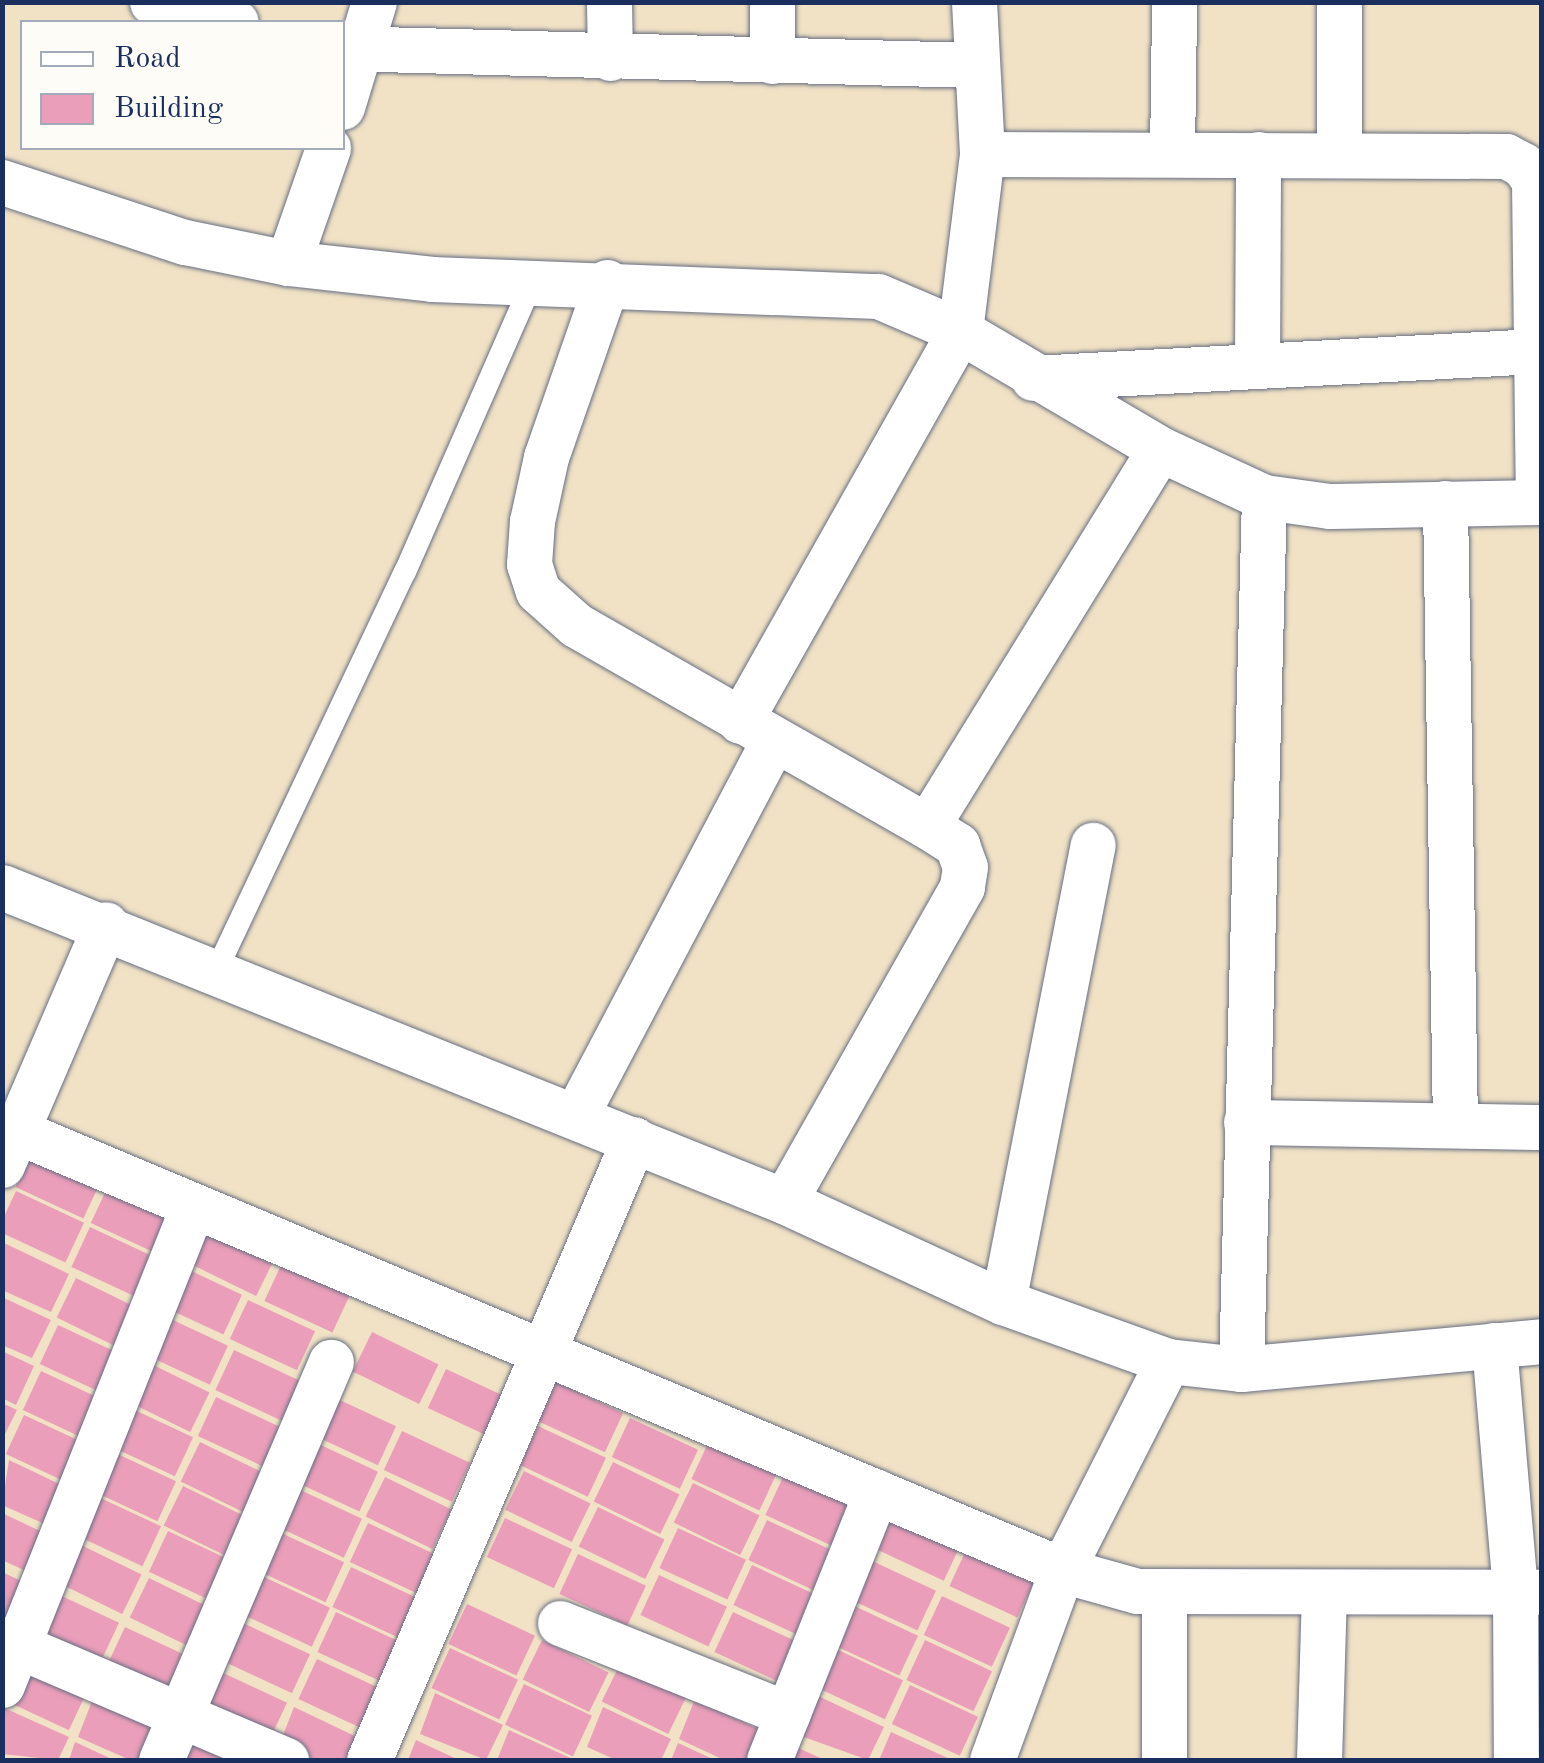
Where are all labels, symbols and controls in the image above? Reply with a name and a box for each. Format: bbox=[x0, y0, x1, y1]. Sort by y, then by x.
legend bbox=[20, 20, 345, 150]
text: Road bbox=[114, 44, 181, 74]
text: Building bbox=[114, 94, 223, 124]

